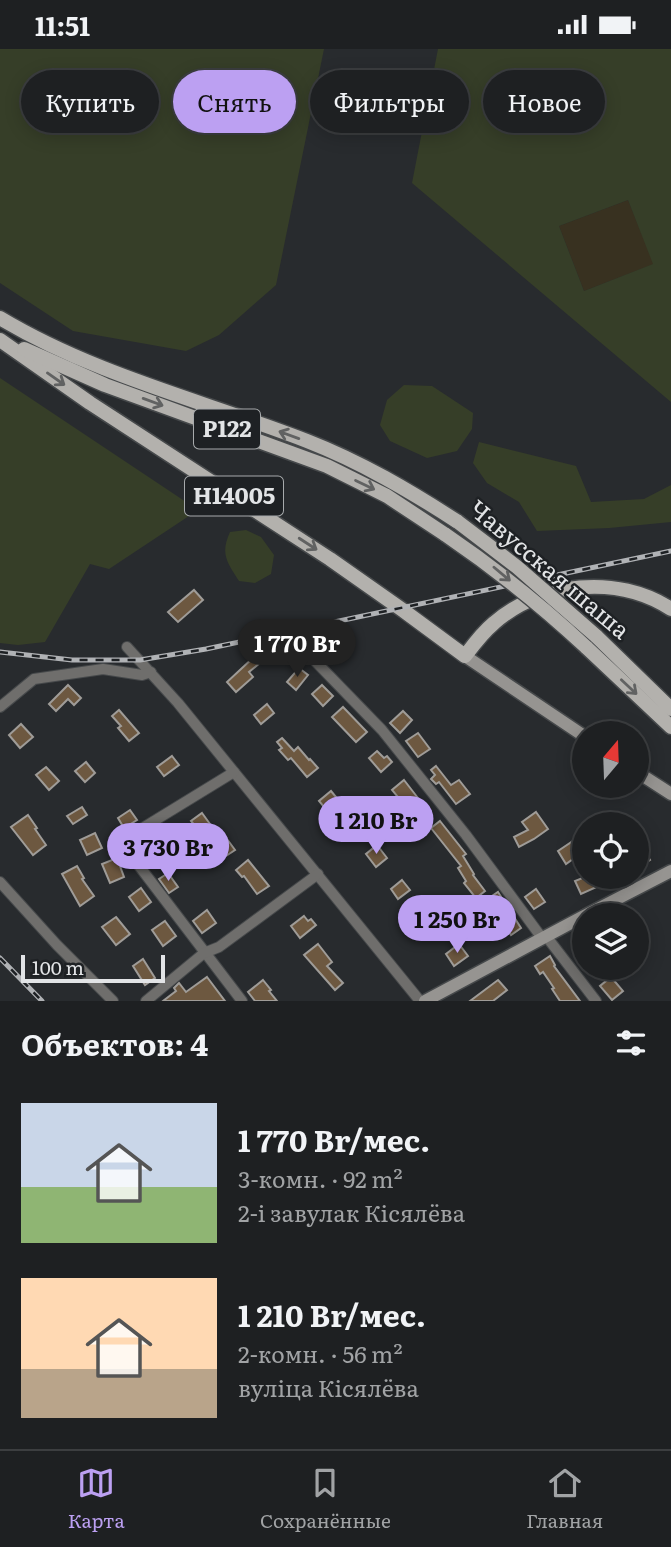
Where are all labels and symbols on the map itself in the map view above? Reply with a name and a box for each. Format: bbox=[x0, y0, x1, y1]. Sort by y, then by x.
one-way arrow bbox=[46, 372, 65, 386]
one-way arrow bbox=[142, 397, 164, 409]
road number: Р122 bbox=[194, 409, 260, 449]
one-way arrow bbox=[278, 428, 300, 440]
road number: Н14005 bbox=[185, 477, 283, 515]
one-way arrow bbox=[354, 479, 375, 492]
street label: Чавусская шаша bbox=[463, 490, 639, 646]
one-way arrow bbox=[297, 538, 317, 552]
one-way arrow bbox=[492, 566, 510, 582]
pin: 1 770 Br bbox=[225, 619, 369, 679]
one-way arrow bbox=[620, 679, 637, 696]
north arrow bbox=[572, 721, 649, 798]
pin: 1 210 Br bbox=[304, 797, 448, 856]
pin: 3 730 Br bbox=[96, 823, 240, 883]
pin: 1 250 Br bbox=[385, 895, 529, 955]
scale bar bbox=[21, 952, 164, 984]

